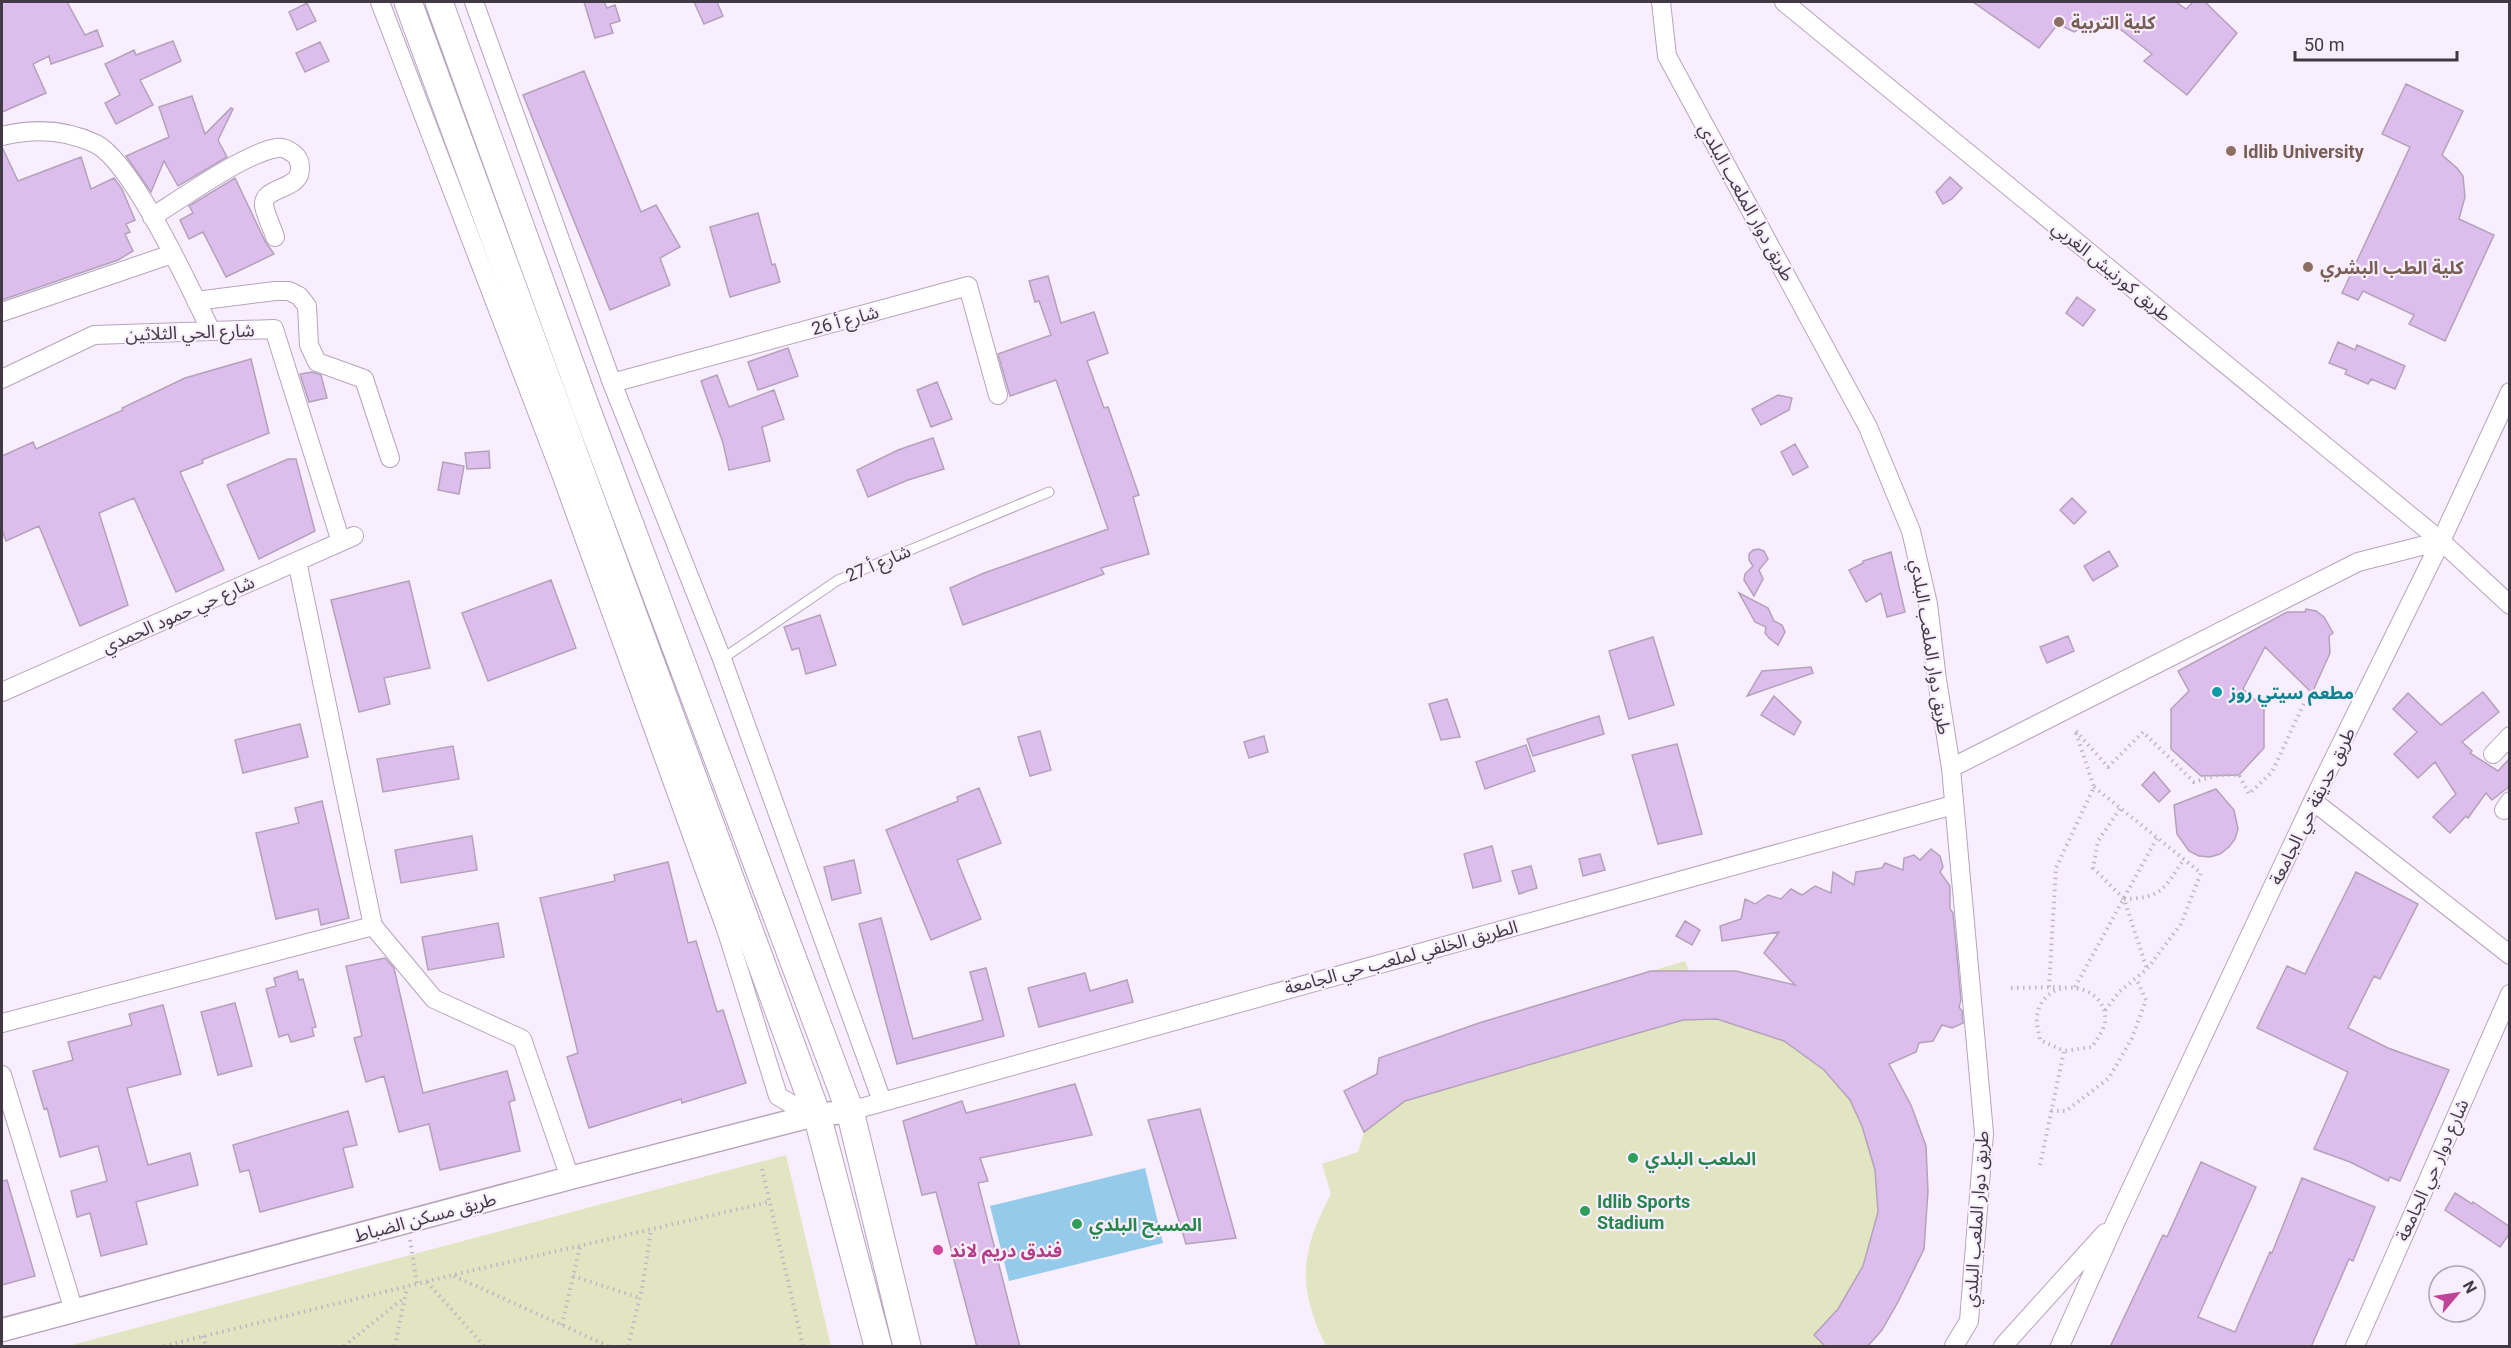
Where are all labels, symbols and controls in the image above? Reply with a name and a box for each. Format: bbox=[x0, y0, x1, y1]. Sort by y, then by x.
place label: كلية التربية bbox=[2071, 12, 2156, 34]
marker: كلية التربية bbox=[2052, 15, 2066, 29]
scale bar bbox=[2295, 24, 2457, 62]
text: 50 m bbox=[2304, 34, 2344, 55]
street label: طريق دوار الملعب البلدي bbox=[1692, 119, 1799, 286]
place label: Idlib University bbox=[2243, 141, 2365, 162]
marker: Idlib University bbox=[2224, 144, 2238, 158]
street label: طريق كورنيش الغربي bbox=[2046, 217, 2176, 328]
place label: كلية الطب البشري bbox=[2320, 257, 2464, 282]
marker: كلية الطب البشري bbox=[2301, 260, 2315, 274]
street label: شارع أ 26 bbox=[809, 301, 882, 343]
street label: شارع الحي الثلاثين bbox=[125, 319, 255, 349]
street label: شارع أ 27 bbox=[842, 540, 915, 590]
street label: طريق دوار الملعب البلدي bbox=[1904, 558, 1955, 737]
street label: شارع حي حمود الحمدي bbox=[99, 571, 259, 661]
place label: مطعم سيتي روز bbox=[2228, 682, 2354, 707]
marker: مطعم سيتي روز bbox=[2210, 685, 2224, 699]
street label: طريق حديقة حي الجامعة bbox=[2265, 724, 2362, 889]
street label: الطريق الخلفي لملعب حي الجامعة bbox=[1282, 916, 1521, 1001]
street label: شارع دوار حي الجامعة bbox=[2391, 1096, 2476, 1246]
street label: طريق دوار الملعب البلدي bbox=[1959, 1130, 1996, 1308]
place label: الملعب البلدي bbox=[1645, 1148, 1756, 1173]
marker: الملعب البلدي bbox=[1626, 1151, 1640, 1165]
street label: طريق مسكن الضباط bbox=[352, 1188, 499, 1247]
place label: Idlib Sports Stadium bbox=[1597, 1191, 1690, 1233]
marker: Idlib Sports Stadium bbox=[1578, 1204, 1592, 1218]
place label: المسبح البلدي bbox=[1089, 1214, 1202, 1239]
marker: المسبح البلدي bbox=[1070, 1217, 1084, 1231]
place label: فندق دريم لاند bbox=[950, 1240, 1062, 1264]
marker: فندق دريم لاند bbox=[931, 1243, 945, 1257]
north arrow bbox=[2427, 1264, 2487, 1324]
text: N bbox=[2459, 1277, 2481, 1297]

